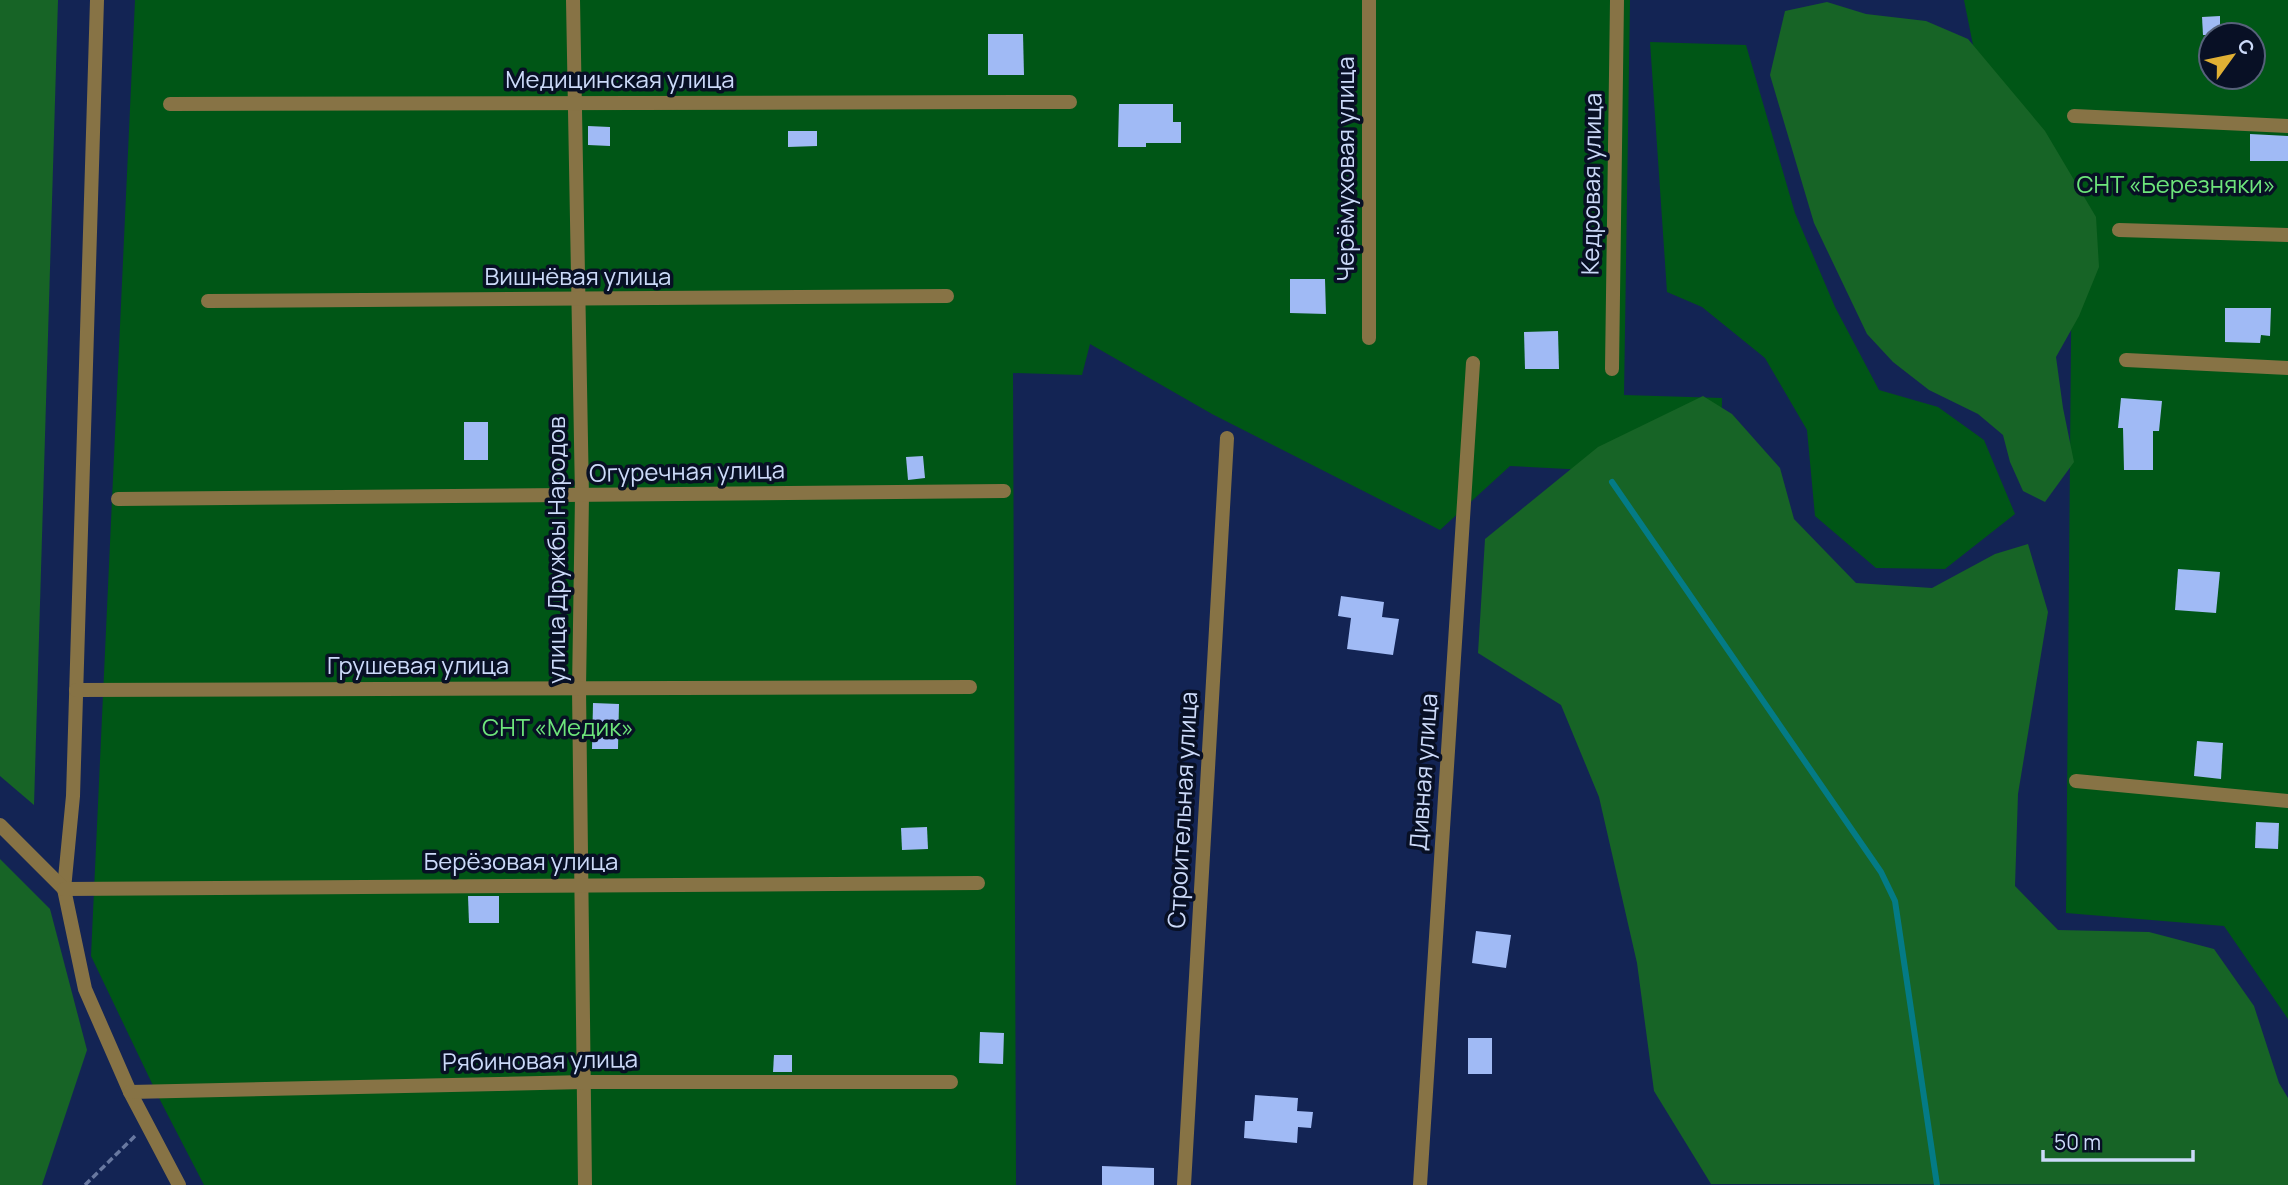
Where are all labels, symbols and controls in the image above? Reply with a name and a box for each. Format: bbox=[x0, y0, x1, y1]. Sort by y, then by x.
north arrow bbox=[2197, 21, 2267, 91]
text: С bbox=[2232, 34, 2261, 60]
street label: Черёмуховая улица bbox=[1328, 56, 1361, 282]
street label: Медицинская улица bbox=[505, 62, 735, 95]
street label: Кедровая улица bbox=[1572, 93, 1609, 275]
park label: СНТ «Березняки» bbox=[2076, 167, 2276, 200]
street label: Вишнёвая улица bbox=[485, 259, 671, 292]
street label: улица Дружбы Народов bbox=[539, 416, 572, 684]
street label: Огуречная улица bbox=[589, 452, 785, 489]
street label: Грушевая улица bbox=[327, 648, 509, 681]
street label: Строительная улица bbox=[1159, 691, 1204, 929]
street label: Дивная улица bbox=[1401, 692, 1444, 852]
park label: СНТ «Медик» bbox=[482, 710, 634, 743]
street label: Берёзовая улица bbox=[424, 844, 618, 877]
street label: Рябиновая улица bbox=[442, 1041, 638, 1078]
scale bar bbox=[2043, 1118, 2194, 1162]
text: 50 m bbox=[2054, 1128, 2101, 1156]

